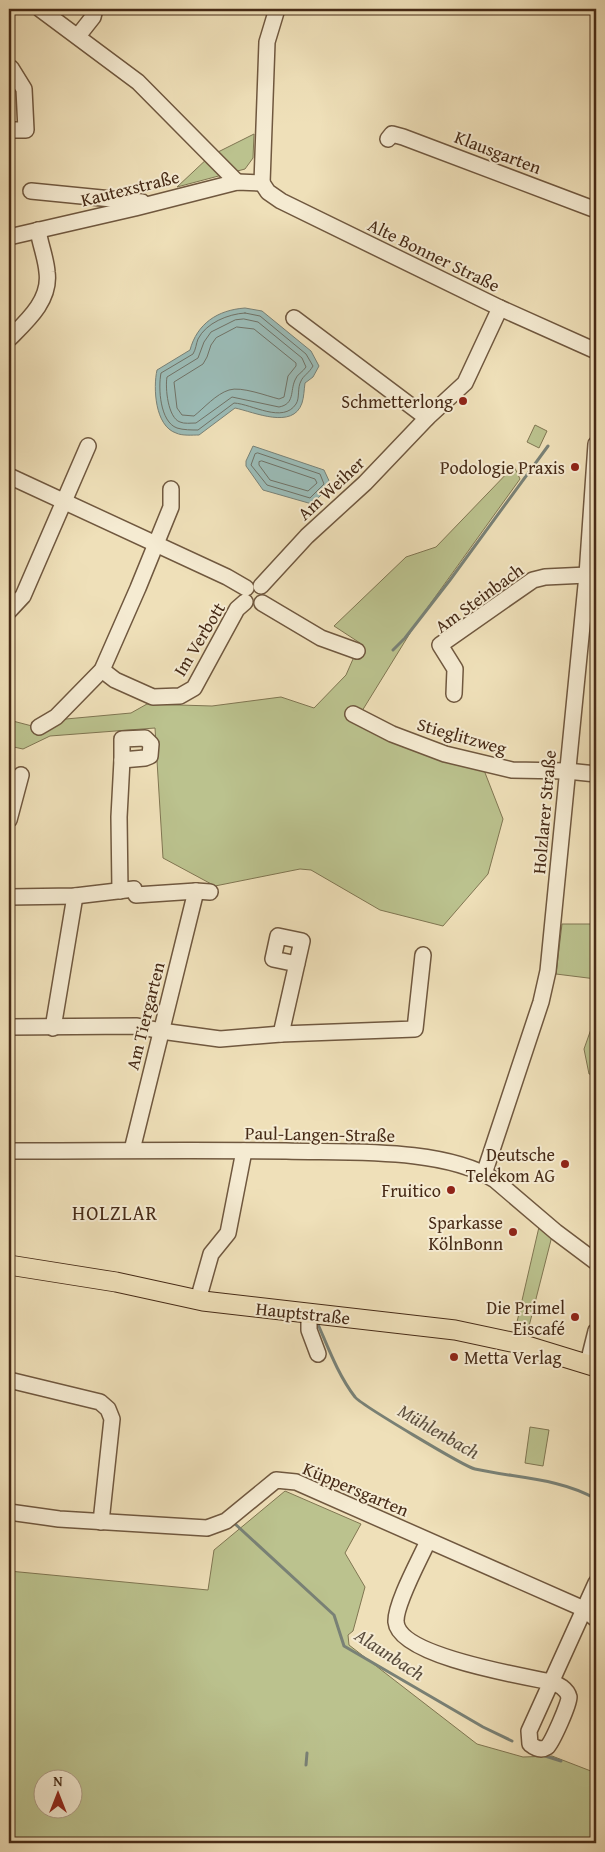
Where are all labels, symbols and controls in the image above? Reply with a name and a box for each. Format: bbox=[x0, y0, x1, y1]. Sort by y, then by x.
street label: Klausgarten bbox=[451, 123, 545, 181]
street label: Kautexstraße bbox=[78, 163, 182, 213]
street label: Alte Bonner Straße bbox=[363, 211, 505, 299]
place label: Schmetterlong bbox=[341, 388, 453, 415]
marker: Schmetterlong bbox=[457, 395, 469, 407]
street label: Am Weiher bbox=[291, 449, 371, 526]
place label: Podologie Praxis bbox=[440, 454, 565, 481]
marker: Podologie Praxis bbox=[569, 461, 581, 473]
street label: Am Steinbach bbox=[429, 557, 529, 639]
street label: Im Verbott bbox=[166, 596, 232, 681]
street label: Stieglitzweg bbox=[414, 710, 510, 762]
street label: Holzlarer Straße bbox=[525, 749, 563, 875]
street label: Am Tiergarten bbox=[119, 959, 171, 1073]
street label: Paul-Langen-Straße bbox=[245, 1119, 395, 1149]
place label: Deutsche Telekom AG bbox=[466, 1141, 555, 1189]
marker: Deutsche Telekom AG bbox=[559, 1158, 571, 1170]
place label: Fruitico bbox=[381, 1177, 441, 1204]
marker: Fruitico bbox=[445, 1184, 457, 1196]
district label: HOLZLAR bbox=[72, 1198, 158, 1227]
place label: Sparkasse KölnBonn bbox=[428, 1209, 503, 1257]
marker: Sparkasse KölnBonn bbox=[507, 1226, 519, 1238]
place label: Die Primel Eiscafé bbox=[486, 1294, 565, 1342]
street label: Hauptstraße bbox=[255, 1295, 351, 1331]
marker: Die Primel Eiscafé bbox=[569, 1311, 581, 1323]
place label: Metta Verlag bbox=[464, 1344, 562, 1371]
marker: Metta Verlag bbox=[448, 1351, 460, 1363]
water label: Mühlenbach bbox=[393, 1396, 485, 1466]
street label: Küppersgarten bbox=[299, 1455, 413, 1523]
water label: Alaunbach bbox=[349, 1620, 431, 1687]
north arrow bbox=[32, 1770, 82, 1820]
text: N bbox=[53, 1771, 63, 1791]

